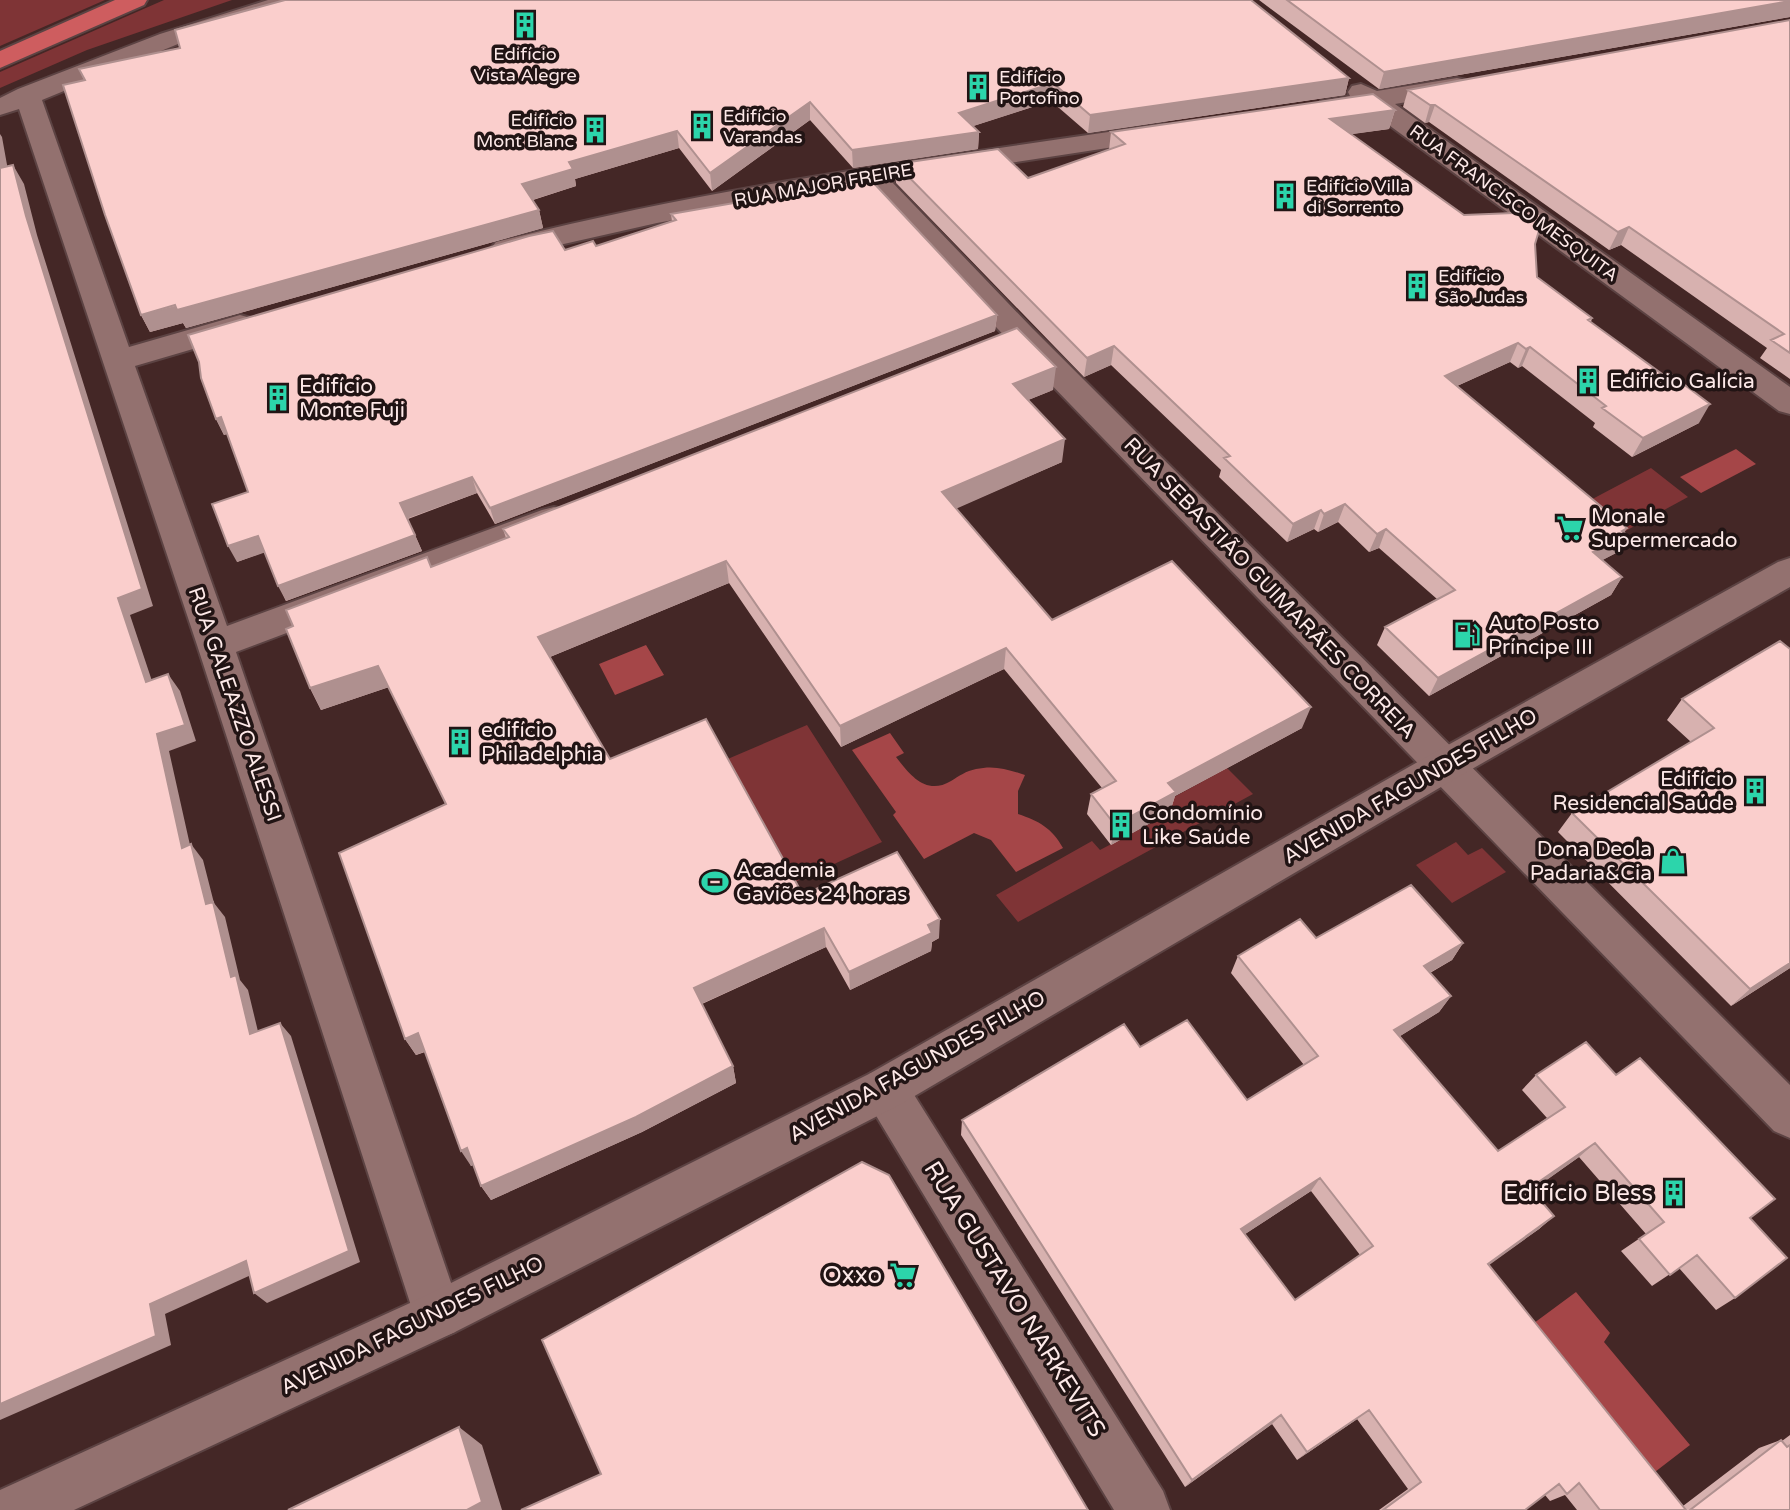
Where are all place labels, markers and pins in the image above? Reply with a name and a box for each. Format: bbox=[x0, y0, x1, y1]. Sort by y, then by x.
building icon: Edifício Vista Alegre bbox=[510, 10, 540, 40]
place label: Edifício Vista Alegre bbox=[473, 43, 577, 86]
place label: Edifício Portofino bbox=[999, 66, 1080, 109]
building icon: Edifício Portofino bbox=[963, 72, 993, 102]
place label: Edifício Varandas bbox=[723, 105, 803, 148]
place label: Edifício Mont Blanc bbox=[476, 109, 574, 152]
building icon: Edifício Varandas bbox=[687, 111, 717, 141]
building icon: Edifício Mont Blanc bbox=[580, 115, 610, 145]
place label: Edifício Villa di Sorrento bbox=[1306, 175, 1410, 218]
building icon: Edifício Villa di Sorrento bbox=[1270, 181, 1300, 211]
place label: Edifício São Judas bbox=[1438, 265, 1524, 308]
building icon: Edifício São Judas bbox=[1402, 271, 1432, 301]
building icon: Edifício Galícia bbox=[1573, 366, 1603, 396]
place label: Edifício Galícia bbox=[1609, 369, 1755, 394]
place label: Edifício Monte Fuji bbox=[299, 374, 405, 423]
building icon: Edifício Monte Fuji bbox=[263, 383, 293, 413]
place label: Monale Supermercado bbox=[1591, 504, 1738, 553]
supermarket icon: Monale Supermercado bbox=[1555, 513, 1585, 543]
place label: Auto Posto Príncipe III bbox=[1488, 611, 1600, 660]
fuel station icon: Auto Posto Príncipe III bbox=[1452, 620, 1482, 650]
place label: edifício Philadelphia bbox=[481, 718, 603, 767]
building icon: edifício Philadelphia bbox=[445, 727, 475, 757]
place label: Edifício Residencial Saúde bbox=[1552, 767, 1734, 816]
building icon: Edifício Residencial Saúde bbox=[1740, 776, 1770, 806]
place label: Condomínio Like Saúde bbox=[1142, 801, 1263, 850]
building icon: Condomínio Like Saúde bbox=[1106, 810, 1136, 840]
place label: Dona Deola Padaria&Cia bbox=[1530, 837, 1652, 886]
shop icon: Dona Deola Padaria&Cia bbox=[1658, 846, 1688, 876]
place label: Academia Gaviões 24 horas bbox=[736, 858, 907, 907]
sports icon: Academia Gaviões 24 horas bbox=[700, 867, 730, 897]
building icon: Edifício Bless bbox=[1659, 1178, 1689, 1208]
place label: Edifício Bless bbox=[1503, 1179, 1653, 1208]
supermarket icon: Oxxo bbox=[888, 1260, 918, 1290]
place label: Oxxo bbox=[822, 1261, 882, 1290]

